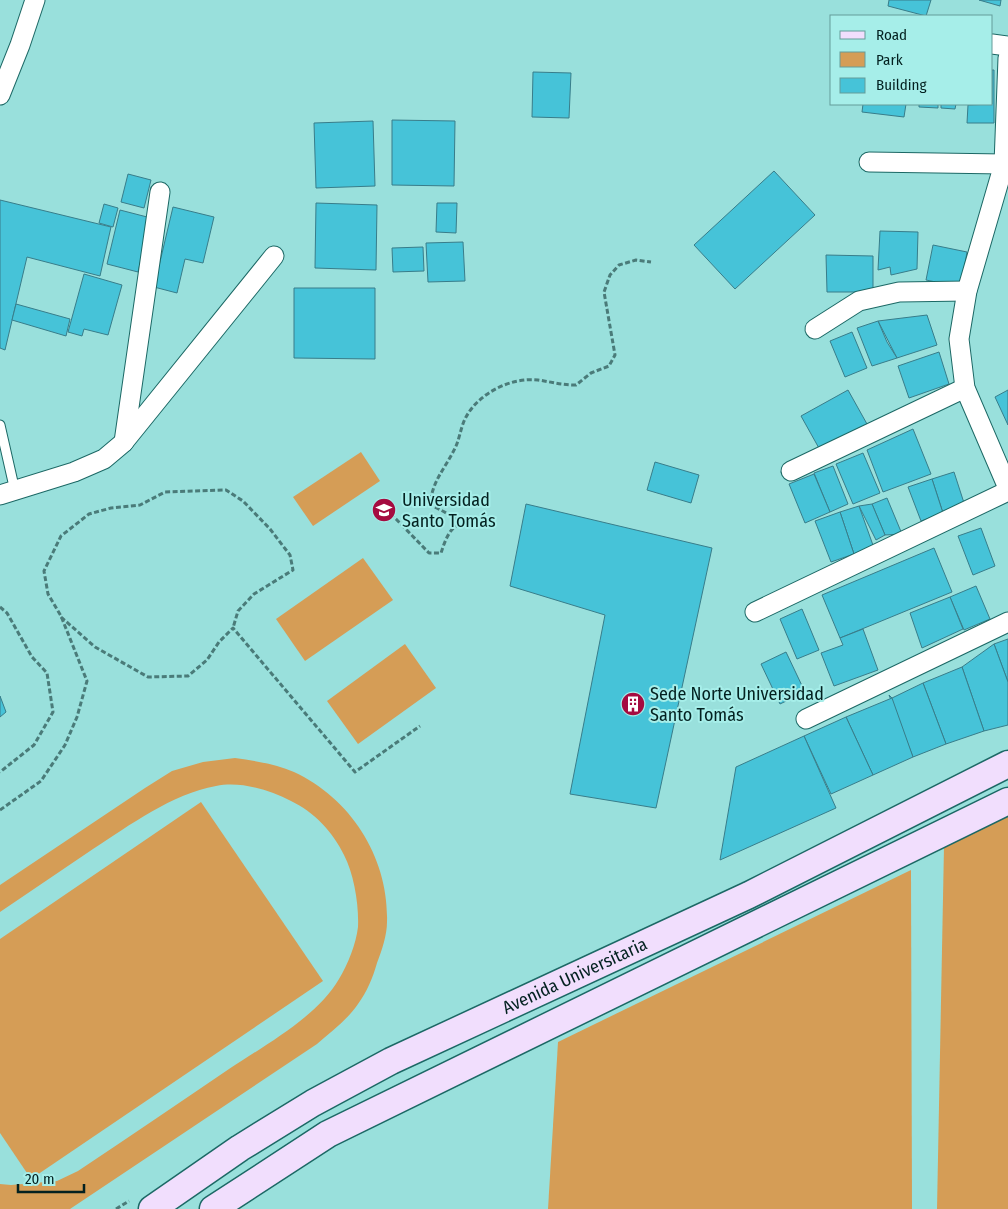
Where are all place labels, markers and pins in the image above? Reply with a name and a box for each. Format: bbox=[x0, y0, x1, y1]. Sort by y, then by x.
place label: Universidad Santo Tomás bbox=[402, 489, 496, 532]
school or university icon: Universidad Santo Tomás bbox=[371, 497, 397, 523]
place label: Sede Norte Universidad Santo Tomás bbox=[650, 683, 824, 726]
building icon: Sede Norte Universidad Santo Tomás bbox=[620, 691, 646, 717]

